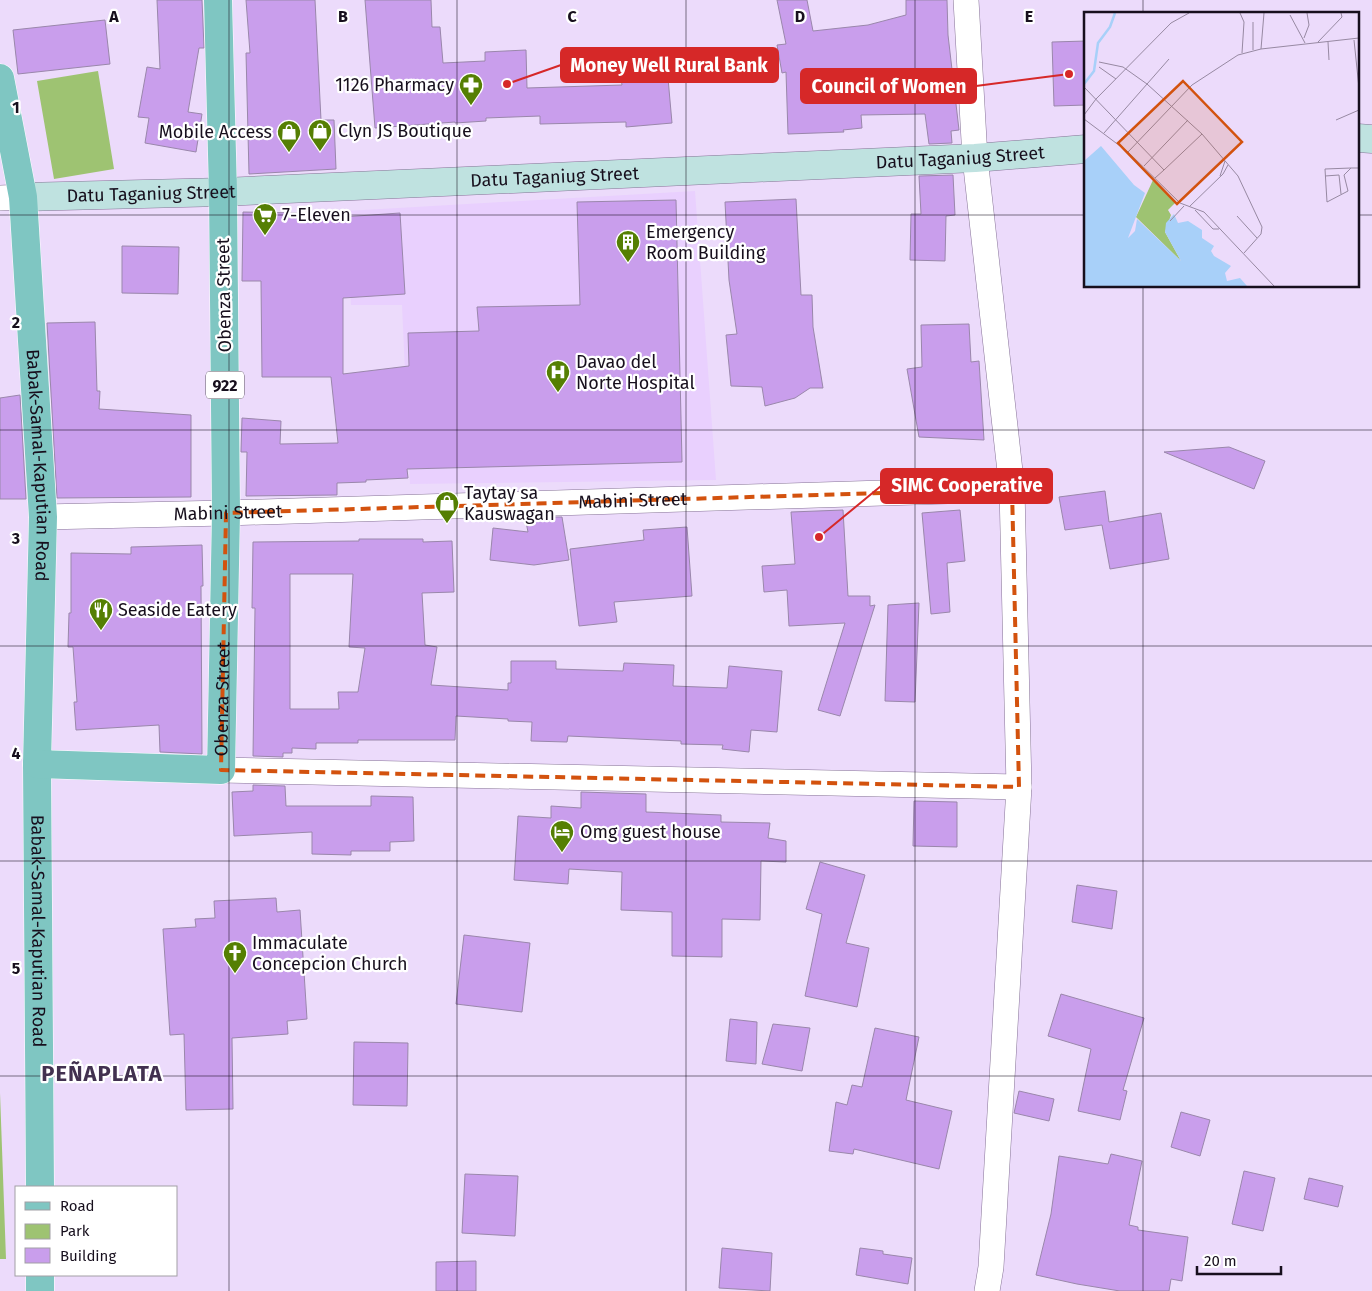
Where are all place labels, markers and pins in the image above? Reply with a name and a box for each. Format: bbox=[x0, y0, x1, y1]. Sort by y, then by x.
callout: Money Well Rural Bank bbox=[561, 48, 778, 82]
callout: Council of Women bbox=[801, 69, 976, 103]
pharmacy icon: 1126 Pharmacy bbox=[458, 72, 484, 106]
place label: 1126 Pharmacy bbox=[335, 74, 454, 96]
shop icon: Clyn JS Boutique bbox=[307, 118, 333, 152]
shop icon: Mobile Access bbox=[276, 119, 302, 153]
place label: Clyn JS Boutique bbox=[338, 120, 472, 142]
place label: Mobile Access bbox=[159, 121, 272, 143]
supermarket icon: 7-Eleven bbox=[252, 202, 278, 236]
place label: 7-Eleven bbox=[282, 204, 351, 226]
place label: Emergency Room Building bbox=[646, 221, 766, 264]
building icon: Emergency Room Building bbox=[615, 229, 641, 263]
place label: Davao del Norte Hospital bbox=[576, 351, 695, 394]
hospital icon: Davao del Norte Hospital bbox=[545, 359, 571, 393]
callout: SIMC Cooperative bbox=[881, 469, 1052, 503]
place label: Taytay sa Kauswagan bbox=[464, 482, 555, 525]
shop icon: Taytay sa Kauswagan bbox=[434, 490, 460, 524]
restaurant icon: Seaside Eatery bbox=[88, 597, 114, 631]
place label: Seaside Eatery bbox=[118, 599, 237, 621]
hotel icon: Omg guest house bbox=[549, 819, 575, 853]
place label: Omg guest house bbox=[580, 821, 721, 843]
place label: Immaculate Concepcion Church bbox=[252, 932, 408, 975]
church icon: Immaculate Concepcion Church bbox=[222, 940, 248, 974]

